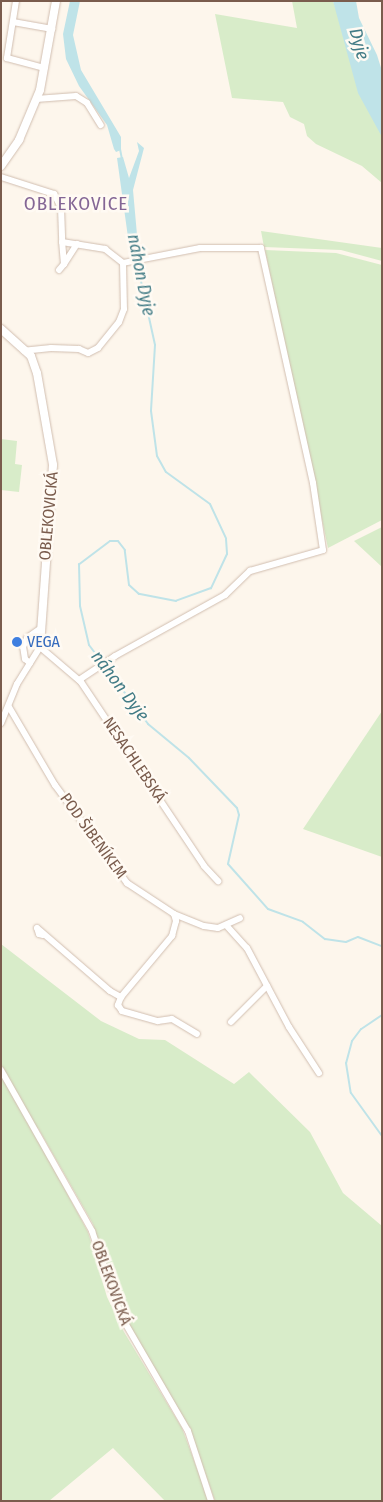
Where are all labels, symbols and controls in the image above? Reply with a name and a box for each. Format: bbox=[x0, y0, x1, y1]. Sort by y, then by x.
water label: Dyje bbox=[344, 26, 374, 62]
district label: OBLEKOVICE bbox=[23, 193, 129, 215]
water label: náhon Dyje bbox=[123, 232, 159, 318]
street label: OBLEKOVICKÁ bbox=[36, 471, 62, 561]
place label: VEGA bbox=[27, 632, 60, 652]
marker: VEGA bbox=[11, 636, 23, 648]
water label: náhon Dyje bbox=[86, 646, 154, 726]
street label: NESACHLEBSKÁ bbox=[98, 714, 170, 806]
street label: POD ŠIBENÍKEM bbox=[56, 789, 130, 883]
street label: OBLEKOVICKÁ bbox=[87, 1238, 135, 1328]

